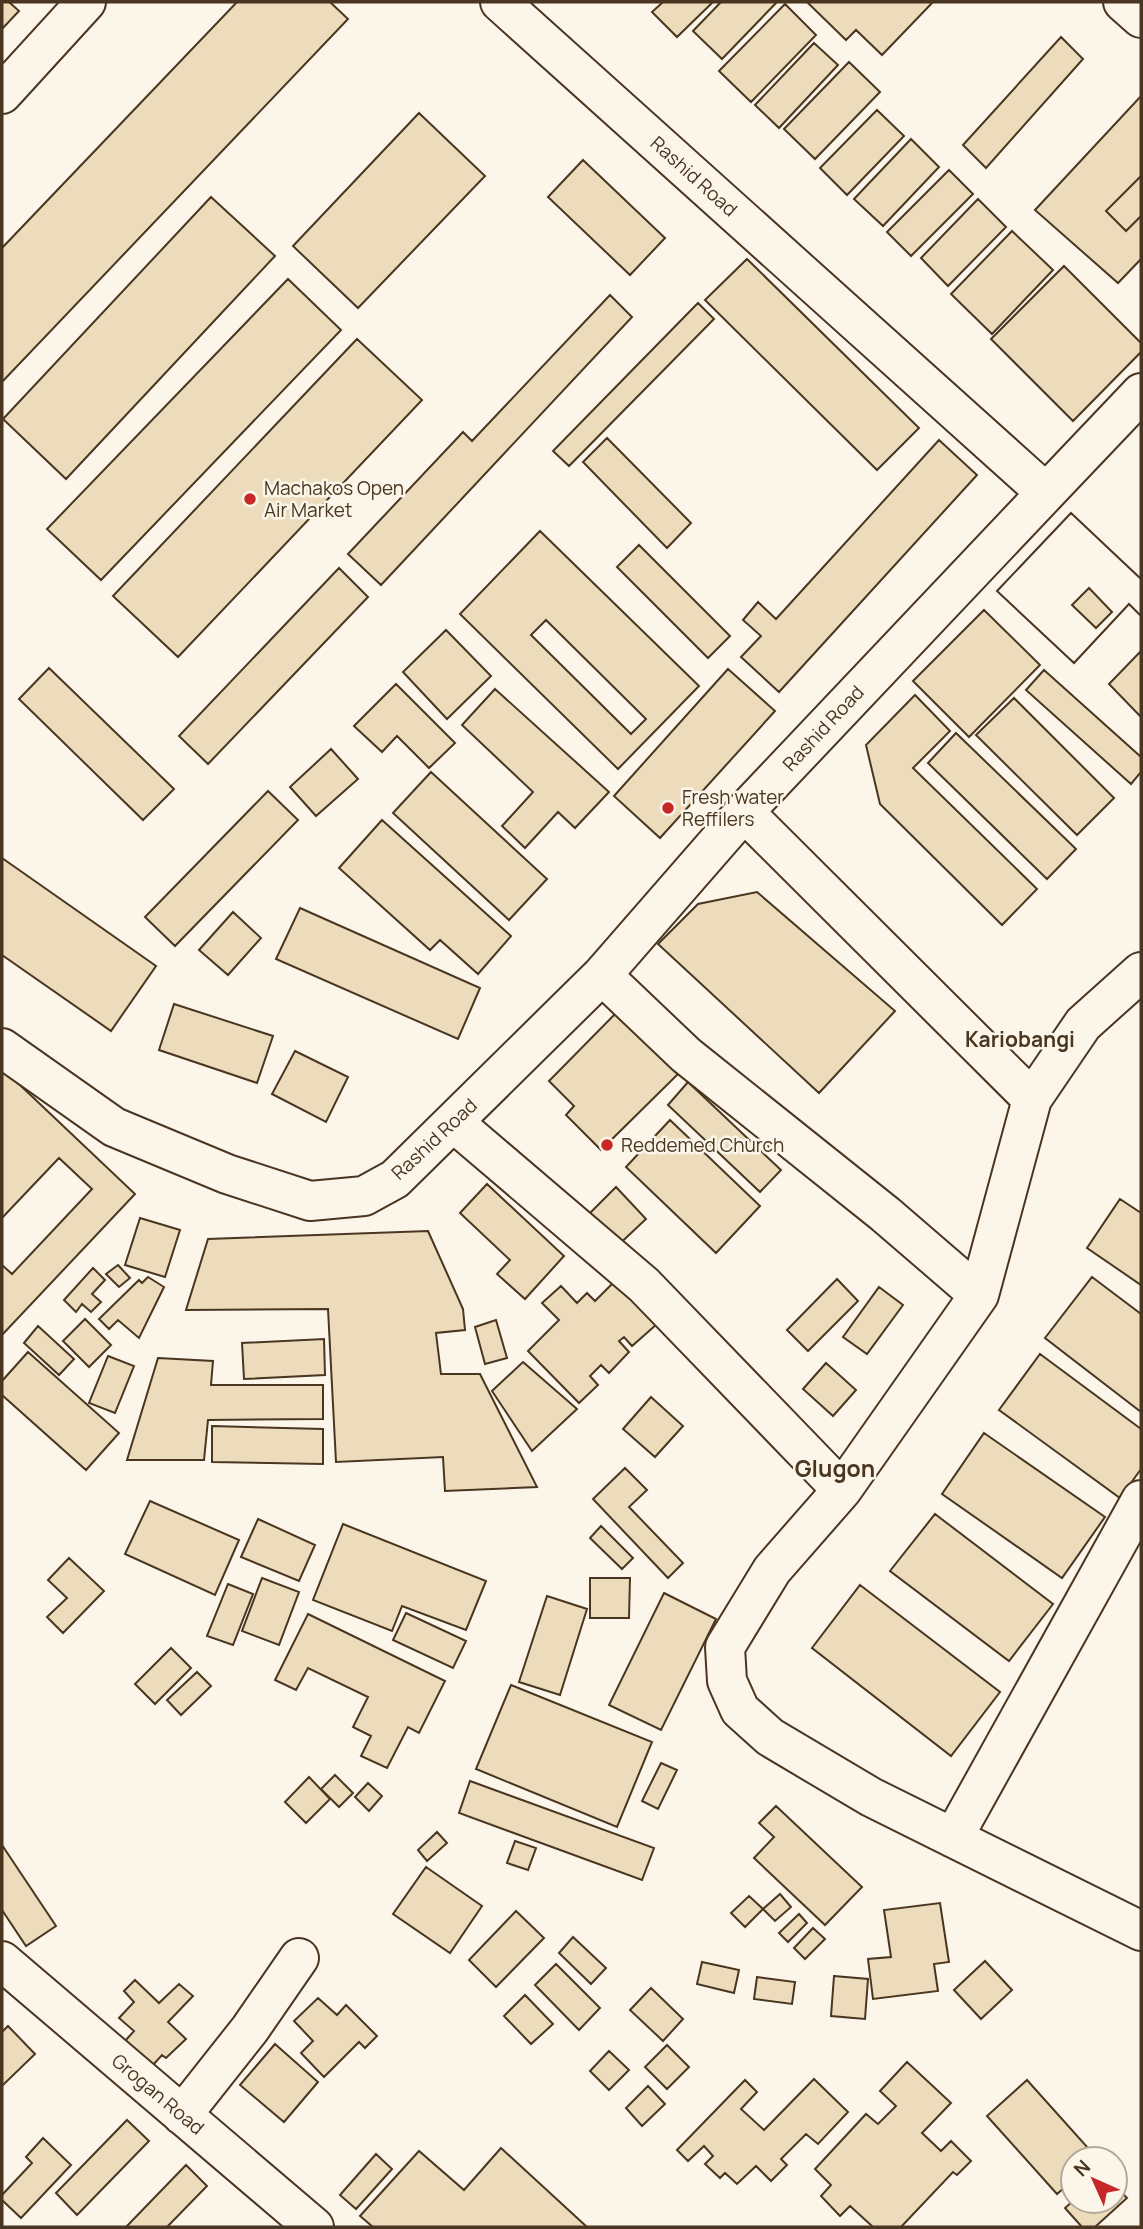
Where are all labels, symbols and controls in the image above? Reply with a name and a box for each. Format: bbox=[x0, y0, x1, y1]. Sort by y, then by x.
street label: Rashid Road bbox=[645, 130, 743, 222]
place label: Machakos Open Air Market bbox=[264, 475, 404, 523]
marker: Machakos Open Air Market bbox=[242, 491, 258, 507]
street label: Rashid Road bbox=[777, 680, 869, 776]
place label: Fresh water Reffilers bbox=[682, 784, 784, 832]
marker: Fresh water Reffilers bbox=[660, 800, 676, 816]
district label: Kariobangi bbox=[965, 1025, 1075, 1053]
street label: Rashid Road bbox=[386, 1093, 482, 1185]
place label: Reddemed Church bbox=[621, 1132, 784, 1158]
marker: Reddemed Church bbox=[599, 1137, 615, 1153]
district label: Glugon bbox=[795, 1452, 875, 1484]
street label: Grogan Road bbox=[106, 2048, 210, 2140]
north arrow bbox=[1059, 2145, 1129, 2215]
text: N bbox=[1068, 2154, 1096, 2182]

